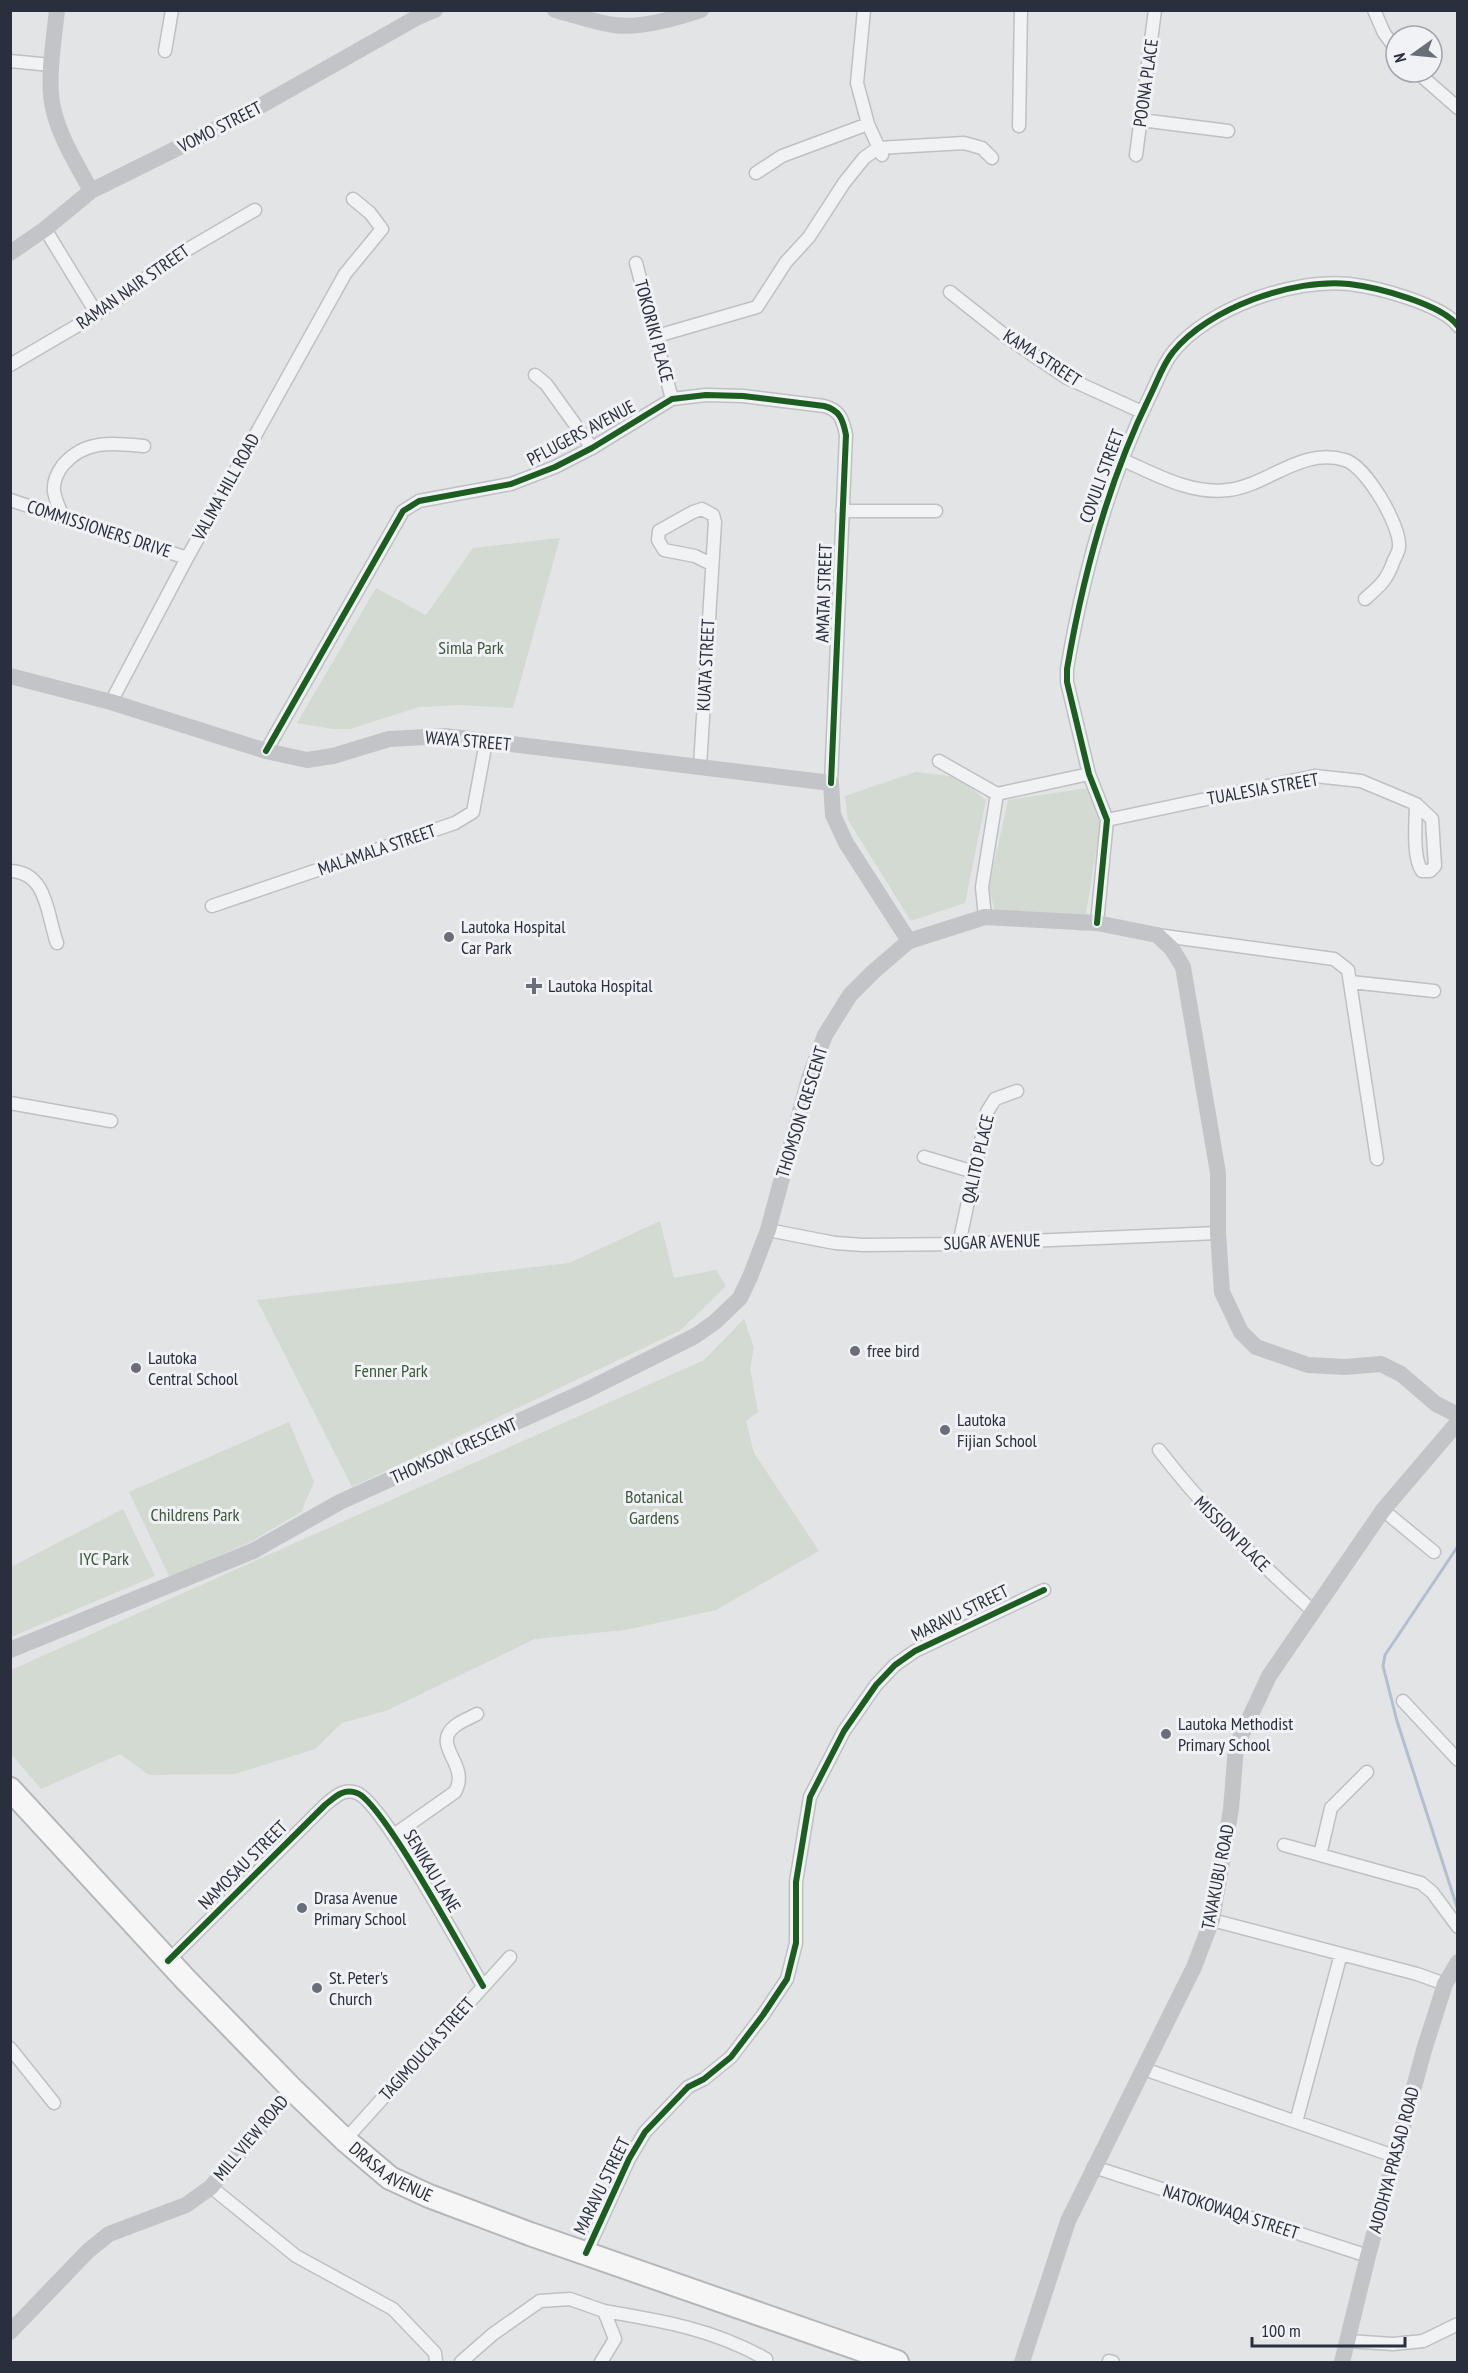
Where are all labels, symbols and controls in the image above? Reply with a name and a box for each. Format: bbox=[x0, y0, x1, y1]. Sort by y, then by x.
north arrow bbox=[1384, 24, 1444, 84]
street label: POONA PLACE bbox=[1128, 37, 1163, 129]
text: N bbox=[1389, 51, 1410, 65]
street label: VOMO STREET bbox=[173, 96, 265, 158]
street label: RAMAN NAIR STREET bbox=[72, 239, 194, 334]
street label: TOKORIKI PLACE bbox=[630, 277, 679, 385]
street label: KAMA STREET bbox=[999, 324, 1085, 391]
street label: PFLUGERS AVENUE bbox=[523, 394, 639, 471]
street label: COVULI STREET bbox=[1074, 426, 1129, 526]
street label: VALIMA HILL ROAD bbox=[186, 429, 264, 545]
street label: COMMISSIONERS DRIVE bbox=[24, 494, 174, 563]
street label: AMATAI STREET bbox=[810, 543, 837, 643]
street label: KUATA STREET bbox=[692, 618, 719, 712]
park label: Simla Park bbox=[438, 636, 504, 659]
street label: WAYA STREET bbox=[424, 725, 512, 756]
street label: TUALESIA STREET bbox=[1205, 767, 1320, 810]
street label: MALAMALA STREET bbox=[315, 819, 439, 880]
place label: Lautoka Hospital Car Park bbox=[461, 915, 566, 959]
marker: Lautoka Hospital Car Park bbox=[442, 930, 456, 944]
place label: Lautoka Hospital bbox=[548, 974, 653, 997]
marker: Lautoka Hospital bbox=[525, 977, 543, 995]
street label: THOMSON CRESCENT bbox=[771, 1043, 832, 1180]
street label: QALITO PLACE bbox=[956, 1112, 999, 1206]
street label: SUGAR AVENUE bbox=[943, 1228, 1041, 1255]
place label: free bird bbox=[867, 1339, 920, 1362]
marker: free bird bbox=[848, 1344, 862, 1358]
place label: Lautoka Central School bbox=[148, 1346, 239, 1390]
park label: Fenner Park bbox=[354, 1359, 428, 1382]
marker: Lautoka Central School bbox=[129, 1361, 143, 1375]
place label: Lautoka Fijian School bbox=[957, 1408, 1038, 1452]
street label: THOMSON CRESCENT bbox=[387, 1412, 521, 1489]
marker: Lautoka Fijian School bbox=[938, 1423, 952, 1437]
park label: Botanical Gardens bbox=[625, 1485, 684, 1529]
street label: MISSION PLACE bbox=[1189, 1491, 1275, 1577]
park label: Childrens Park bbox=[151, 1503, 239, 1526]
park label: IYC Park bbox=[79, 1547, 129, 1570]
street label: MARAVU STREET bbox=[907, 1579, 1012, 1646]
place label: Lautoka Methodist Primary School bbox=[1178, 1712, 1293, 1756]
marker: Lautoka Methodist Primary School bbox=[1159, 1727, 1173, 1741]
street label: NAMOSAU STREET bbox=[193, 1815, 292, 1914]
street label: TAVAKUBU ROAD bbox=[1196, 1822, 1239, 1931]
street label: SENIKAU LANE bbox=[399, 1825, 466, 1917]
place label: Drasa Avenue Primary School bbox=[314, 1886, 407, 1930]
marker: Drasa Avenue Primary School bbox=[295, 1901, 309, 1915]
place label: St. Peter's Church bbox=[329, 1966, 388, 2010]
marker: St. Peter's Church bbox=[310, 1981, 324, 1995]
street label: TAGIMOUCIA STREET bbox=[374, 1992, 479, 2105]
street label: AJODHYA PRASAD ROAD bbox=[1363, 2084, 1424, 2236]
street label: MILL VIEW ROAD bbox=[208, 2090, 293, 2185]
street label: MARAVU STREET bbox=[568, 2133, 635, 2238]
street label: DRASA AVENUE bbox=[345, 2136, 437, 2207]
street label: NATOKOWAQA STREET bbox=[1160, 2179, 1302, 2244]
scale bar bbox=[1252, 2310, 1405, 2348]
text: 100 m bbox=[1261, 2319, 1301, 2342]

